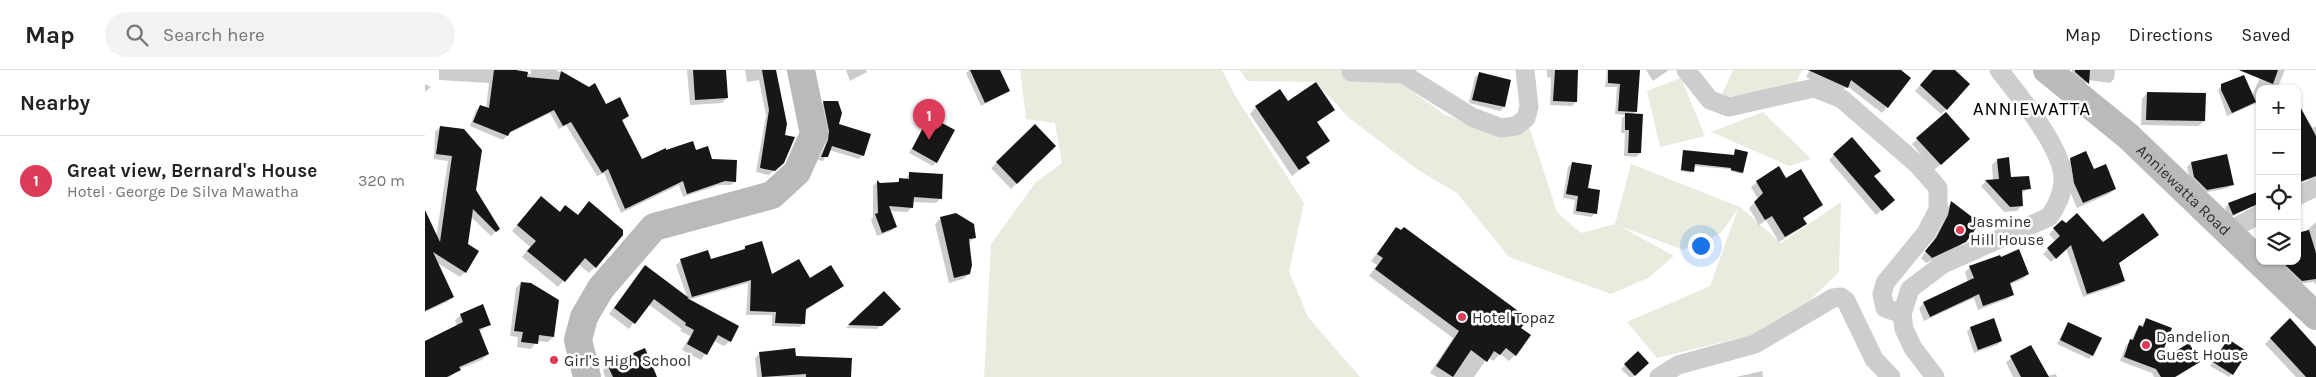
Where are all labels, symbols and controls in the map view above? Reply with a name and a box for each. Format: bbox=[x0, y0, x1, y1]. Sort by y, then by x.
search box bbox=[105, 12, 455, 57]
text: Map bbox=[25, 21, 75, 49]
icon: search bbox=[123, 21, 151, 49]
text: Search here bbox=[163, 24, 265, 46]
text: Map bbox=[2065, 24, 2101, 46]
text: Directions bbox=[2129, 24, 2213, 46]
text: Saved bbox=[2241, 24, 2291, 46]
map controls bbox=[2256, 85, 2301, 265]
button: + bbox=[2256, 85, 2301, 130]
text: Nearby bbox=[20, 91, 90, 115]
district label: ANNIEWATTA bbox=[1973, 98, 2091, 120]
pin: 1 bbox=[913, 99, 945, 140]
button: − bbox=[2256, 130, 2301, 175]
street label: Anniewatta Road bbox=[2133, 140, 2235, 239]
text: Great view, Bernard's House bbox=[67, 160, 317, 182]
text: 1 bbox=[33, 171, 39, 190]
text: 320 m bbox=[358, 171, 405, 190]
button: locate bbox=[2256, 175, 2301, 220]
text: Hotel · George De Silva Mawatha bbox=[67, 182, 299, 201]
place label: Jasmine Hill House bbox=[1970, 212, 2044, 249]
button: layers bbox=[2256, 220, 2301, 265]
marker: Jasmine Hill House bbox=[1954, 224, 1966, 236]
your location bbox=[1688, 233, 1714, 259]
place label: Hotel Topaz bbox=[1472, 308, 1555, 327]
marker: Hotel Topaz bbox=[1456, 311, 1468, 323]
place label: Dandelion Guest House bbox=[2156, 327, 2248, 364]
marker: Dandelion Guest House bbox=[2140, 339, 2152, 351]
place label: Girl's High School bbox=[564, 351, 691, 370]
marker: Girl's High School bbox=[548, 354, 560, 366]

